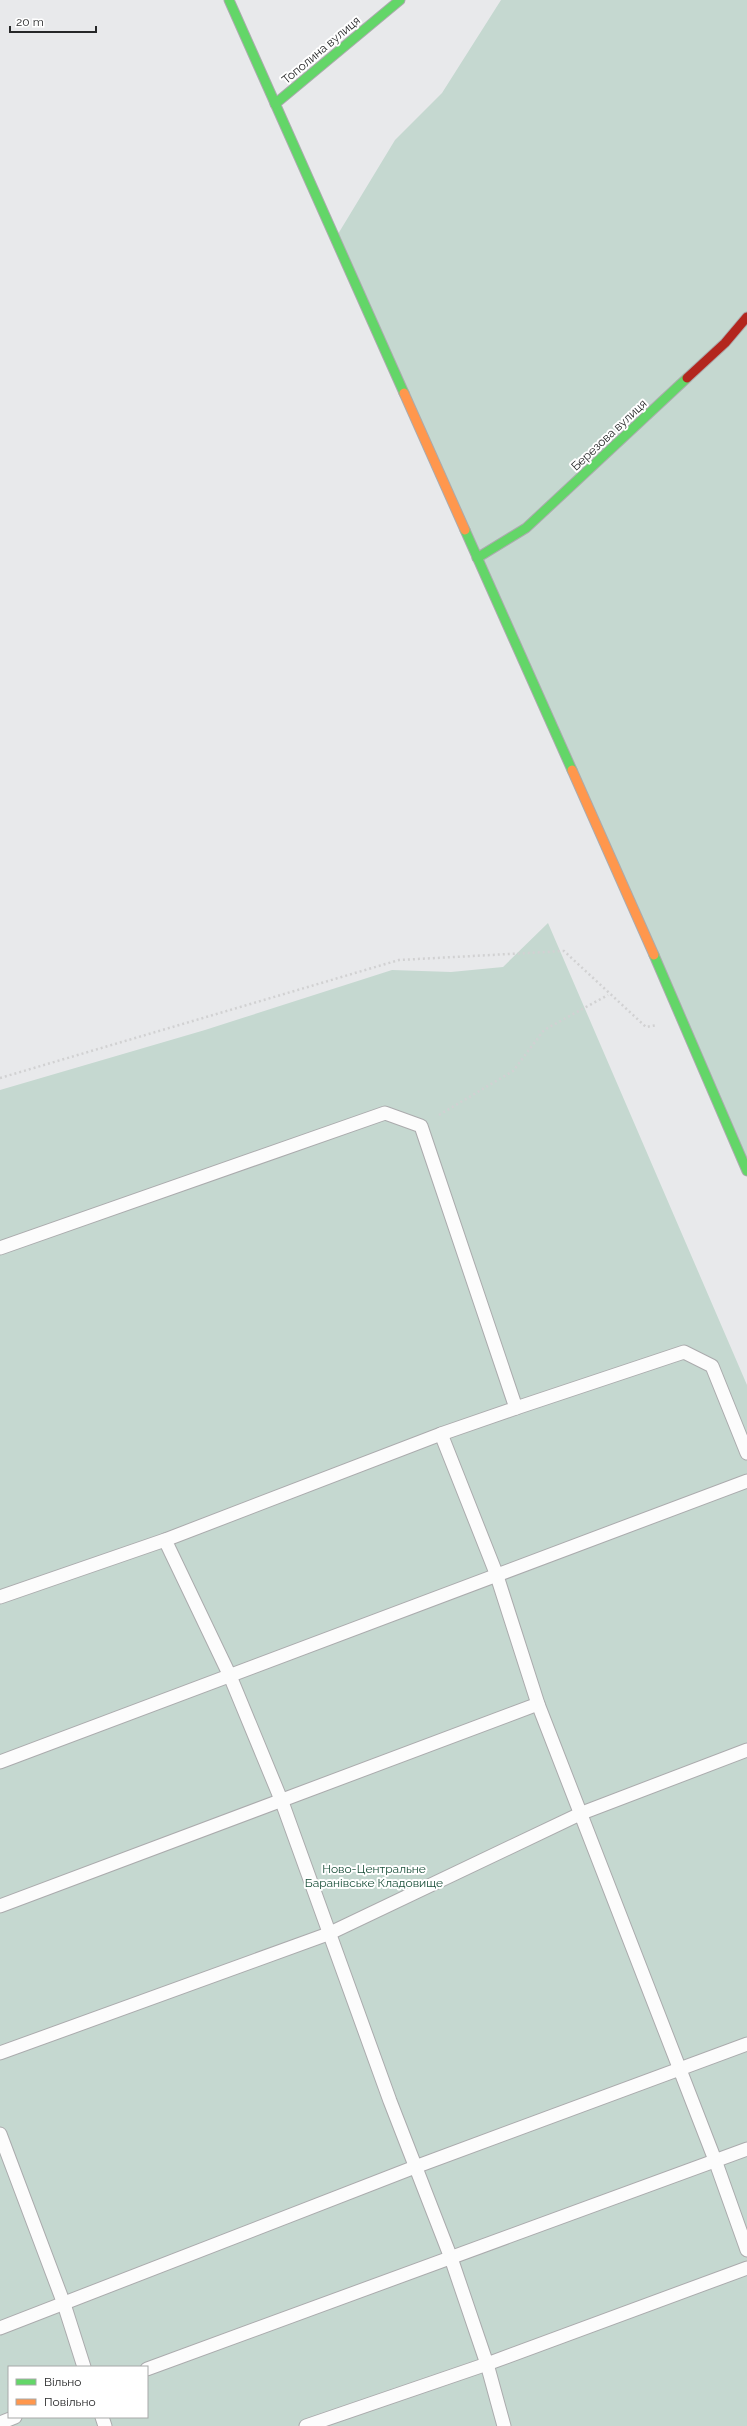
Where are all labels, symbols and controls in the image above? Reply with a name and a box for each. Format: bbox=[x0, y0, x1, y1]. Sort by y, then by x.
scale bar bbox=[10, 8, 96, 34]
street label: Тополина вулиця bbox=[279, 13, 363, 87]
text: 20 m bbox=[16, 15, 44, 29]
street label: Березова вулиця bbox=[568, 396, 650, 474]
park label: Ново-Центральне Баранівське Кладовище bbox=[305, 1862, 443, 1890]
legend bbox=[8, 2366, 148, 2418]
text: Вільно bbox=[44, 2375, 81, 2389]
text: Повільно bbox=[44, 2395, 96, 2409]

